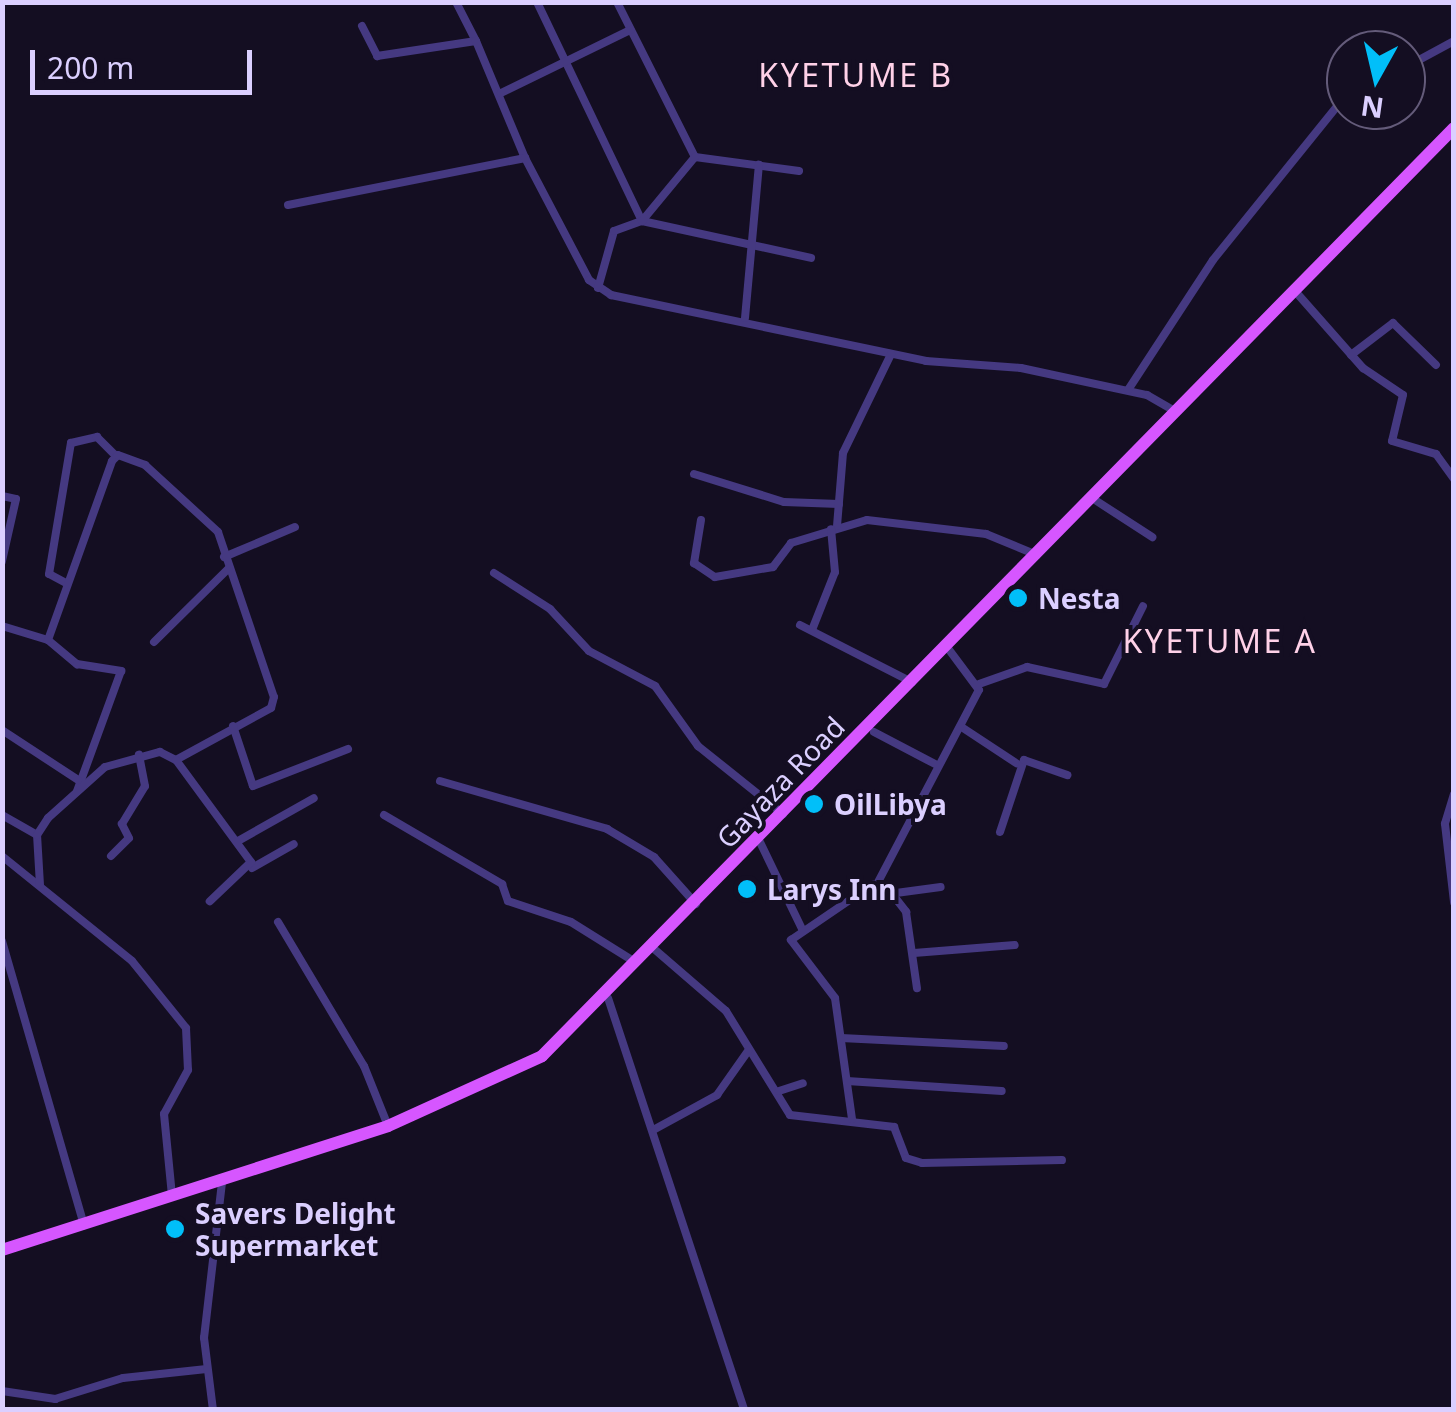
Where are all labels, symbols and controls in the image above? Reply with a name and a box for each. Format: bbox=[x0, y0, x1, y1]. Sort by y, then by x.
scale bar bbox=[35, 30, 258, 92]
north arrow bbox=[1326, 30, 1426, 130]
text: 200 m bbox=[47, 47, 134, 88]
district label: KYETUME B bbox=[758, 56, 954, 94]
text: N bbox=[1358, 87, 1386, 128]
place label: Nesta bbox=[1038, 581, 1120, 615]
marker: Nesta bbox=[1007, 587, 1029, 609]
district label: KYETUME A bbox=[1123, 622, 1317, 660]
street label: Gayaza Road bbox=[709, 709, 851, 855]
place label: OilLibya bbox=[834, 787, 947, 821]
marker: OilLibya bbox=[803, 793, 825, 815]
place label: Larys Inn bbox=[767, 872, 897, 906]
marker: Larys Inn bbox=[736, 878, 758, 900]
place label: Savers Delight Supermarket bbox=[195, 1196, 396, 1262]
marker: Savers Delight Supermarket bbox=[164, 1218, 186, 1240]

